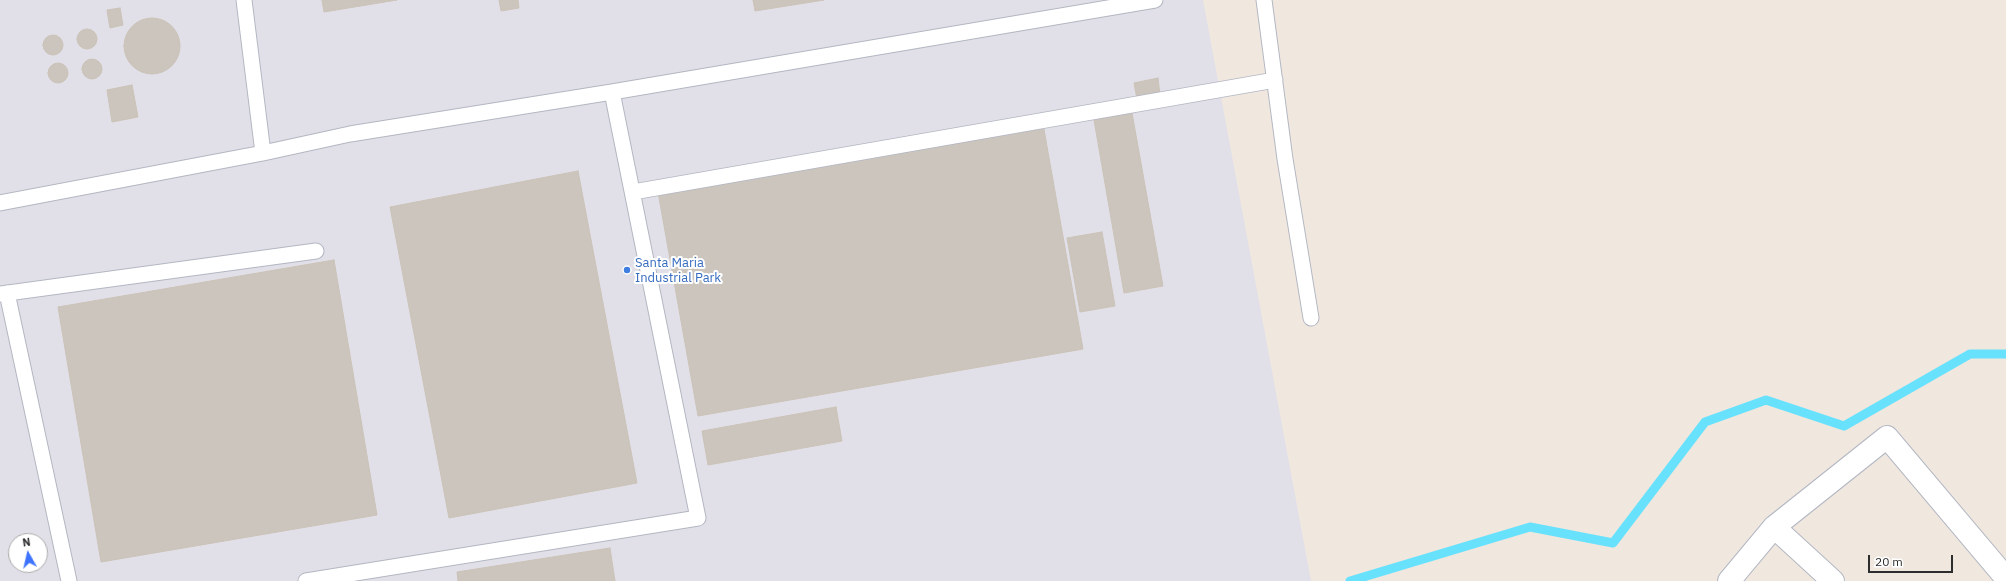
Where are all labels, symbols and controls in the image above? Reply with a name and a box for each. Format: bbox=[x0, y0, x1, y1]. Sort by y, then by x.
place label: Santa Maria Industrial Park bbox=[635, 255, 721, 286]
marker: Santa Maria Industrial Park bbox=[622, 265, 632, 275]
north arrow bbox=[8, 533, 48, 573]
text: N bbox=[22, 535, 31, 550]
scale bar bbox=[1870, 547, 1955, 573]
text: 20 m bbox=[1875, 554, 1903, 569]

